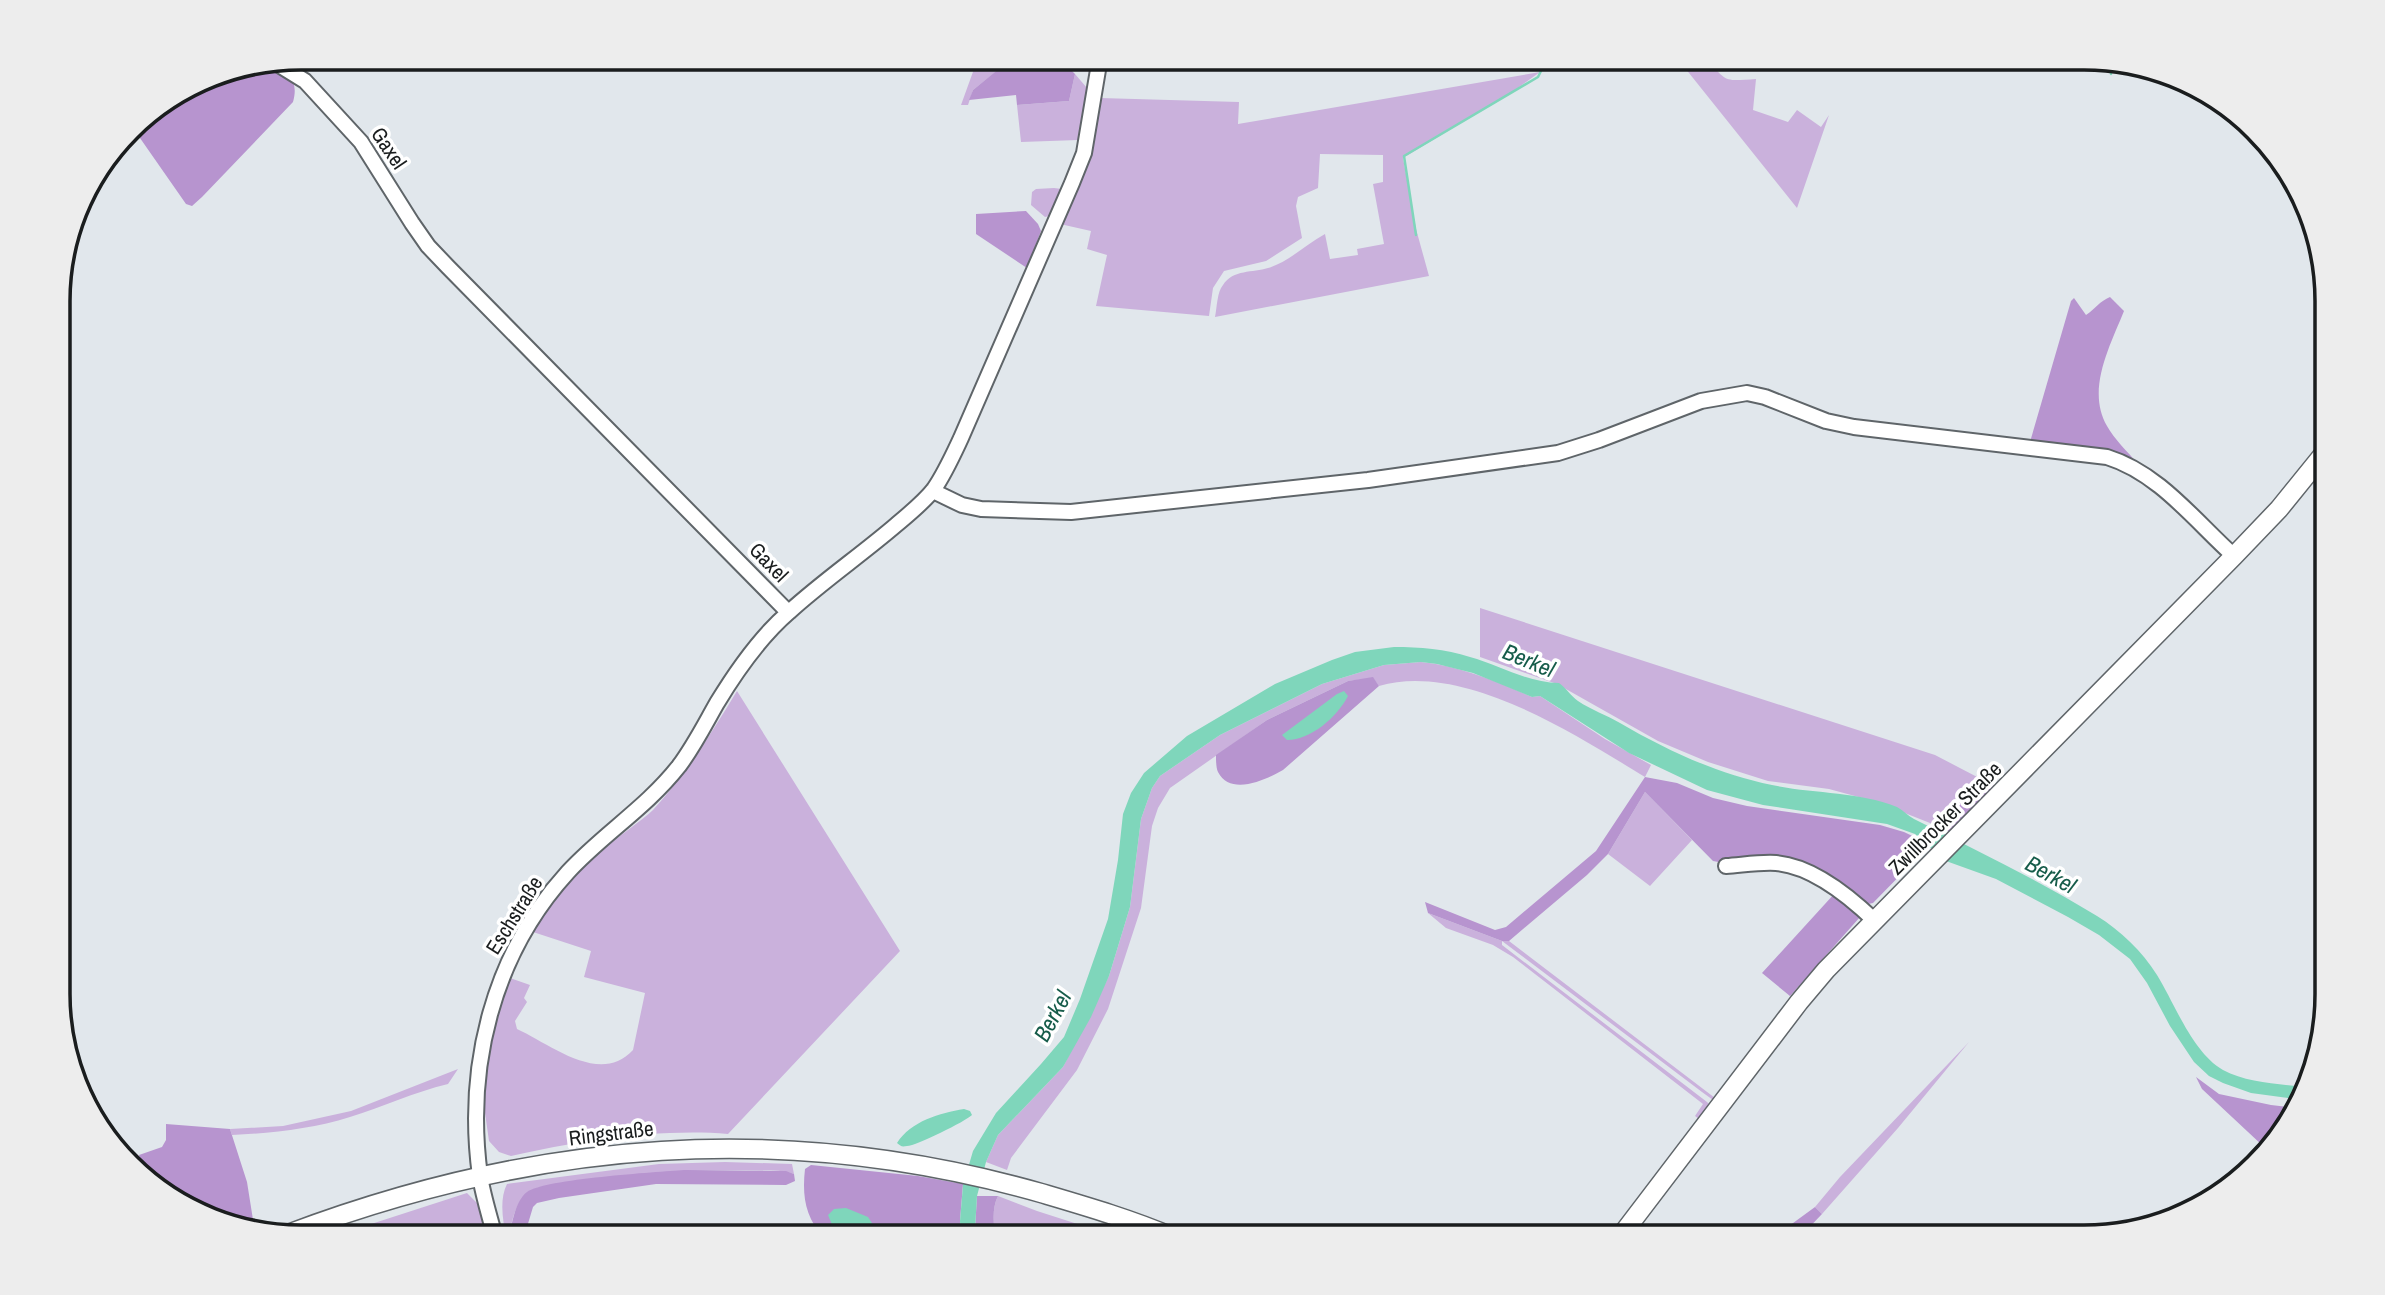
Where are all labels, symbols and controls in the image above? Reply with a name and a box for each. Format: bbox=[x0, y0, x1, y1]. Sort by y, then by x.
street label: Gaxel bbox=[364, 121, 414, 175]
street label: Gaxel bbox=[743, 536, 795, 588]
water label: Berkel bbox=[1498, 636, 1560, 685]
street label: Zwillbrocker Straße bbox=[1882, 755, 2008, 881]
water label: Berkel bbox=[2020, 847, 2083, 901]
street label: Eschstraße bbox=[479, 870, 549, 960]
water label: Berkel bbox=[1026, 984, 1079, 1047]
street label: Ringstraße bbox=[567, 1113, 655, 1153]

